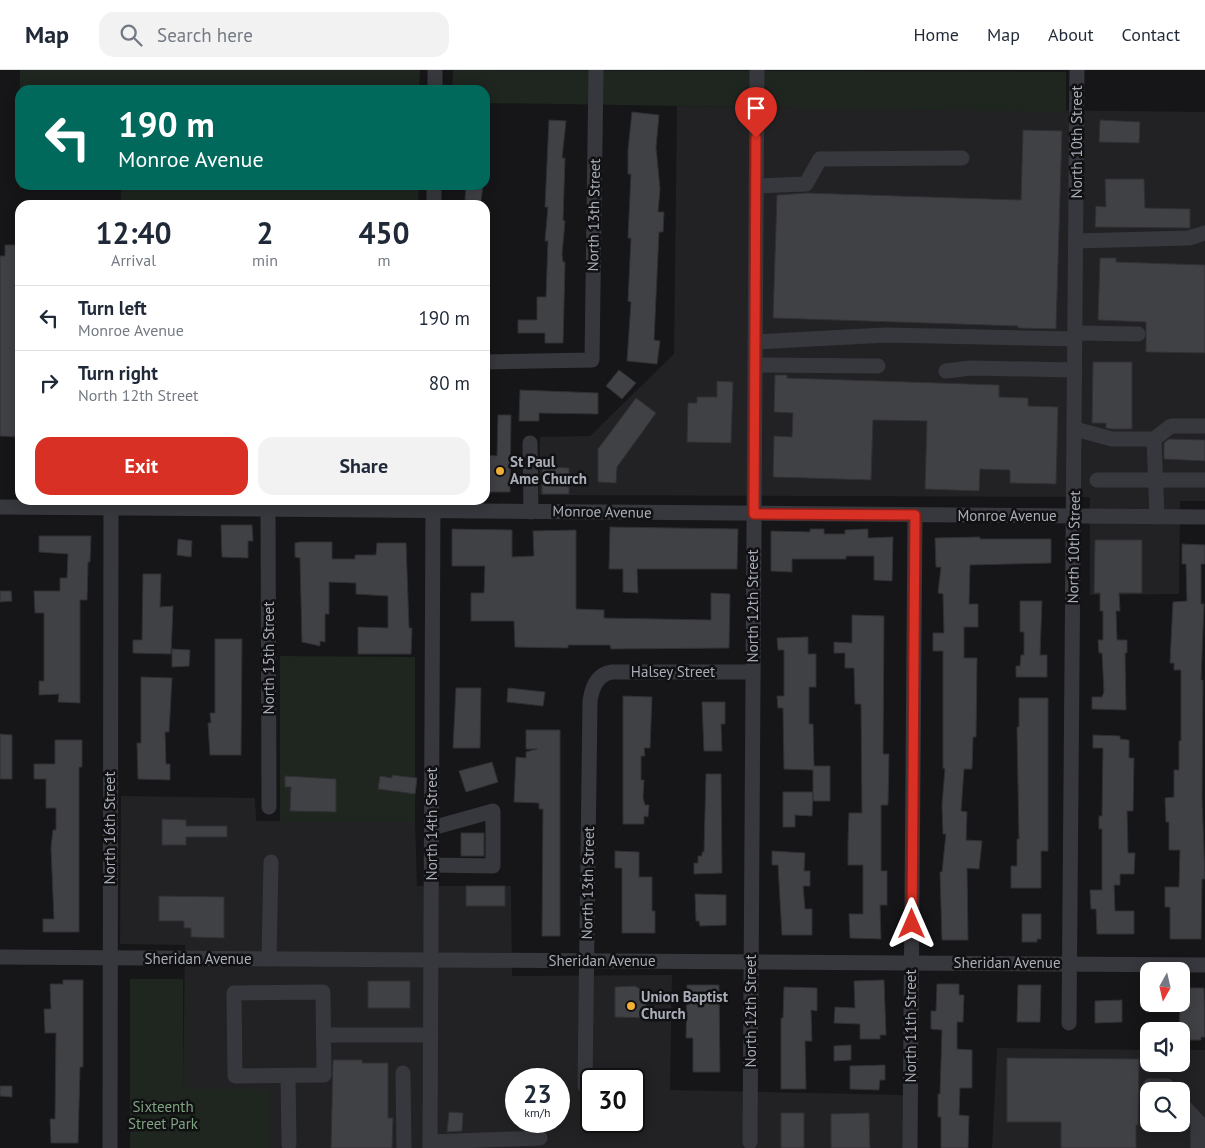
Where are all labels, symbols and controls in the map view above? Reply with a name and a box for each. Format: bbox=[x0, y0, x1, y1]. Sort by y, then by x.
search box bbox=[99, 12, 449, 57]
text: Map bbox=[25, 19, 69, 50]
icon: search bbox=[117, 21, 145, 49]
text: Search here bbox=[157, 23, 253, 47]
text: Home bbox=[913, 23, 959, 46]
text: Map bbox=[987, 23, 1020, 46]
text: About bbox=[1048, 23, 1094, 46]
text: Contact bbox=[1122, 23, 1180, 46]
street label: North 10th Street bbox=[1067, 86, 1086, 198]
pin bbox=[735, 87, 777, 138]
icon: arrive bbox=[742, 94, 770, 122]
text: 190 m bbox=[118, 101, 215, 147]
icon: left bbox=[35, 105, 100, 170]
text: Monroe Avenue bbox=[118, 145, 264, 173]
street label: North 13th Street bbox=[583, 158, 604, 272]
text: 12:40 bbox=[95, 213, 172, 252]
text: 2 bbox=[257, 213, 274, 252]
text: 450 bbox=[358, 213, 410, 252]
text: Arrival bbox=[111, 250, 156, 270]
text: min bbox=[252, 250, 278, 270]
text: m bbox=[378, 250, 391, 270]
text: Turn left bbox=[78, 296, 147, 320]
icon: left bbox=[35, 304, 63, 332]
text: 190 m bbox=[418, 306, 470, 330]
text: Monroe Avenue bbox=[78, 320, 184, 340]
text: Turn right bbox=[78, 361, 158, 385]
icon: right bbox=[35, 369, 63, 397]
text: 80 m bbox=[429, 371, 470, 395]
text: North 12th Street bbox=[78, 385, 198, 405]
button: Exit bbox=[35, 437, 248, 495]
button: Share bbox=[258, 437, 470, 495]
place label: St Paul Ame Church bbox=[510, 452, 587, 488]
marker: St Paul Ame Church bbox=[494, 465, 506, 477]
street label: North 10th Street bbox=[1063, 490, 1084, 604]
street label: Monroe Avenue bbox=[552, 501, 652, 522]
street label: Monroe Avenue bbox=[957, 506, 1057, 525]
street label: North 12th Street bbox=[743, 550, 762, 662]
street label: North 15th Street bbox=[259, 602, 278, 714]
street label: Halsey Street bbox=[631, 662, 715, 681]
street label: North 14th Street bbox=[422, 768, 441, 880]
street label: North 16th Street bbox=[100, 772, 119, 884]
street label: North 13th Street bbox=[577, 826, 598, 940]
position arrow bbox=[885, 897, 937, 949]
street label: Sheridan Avenue bbox=[145, 949, 252, 968]
street label: Sheridan Avenue bbox=[549, 951, 656, 970]
street label: Sheridan Avenue bbox=[954, 953, 1061, 972]
street label: North 12th Street bbox=[741, 955, 760, 1067]
north arrow bbox=[1140, 962, 1190, 1012]
map controls bbox=[1140, 962, 1190, 1132]
street label: North 11th Street bbox=[901, 970, 920, 1082]
place label: Union Baptist Church bbox=[641, 987, 729, 1023]
marker: Union Baptist Church bbox=[625, 1000, 637, 1012]
button: sound bbox=[1140, 1022, 1190, 1072]
speed limit sign: 30 bbox=[580, 1068, 645, 1133]
text: 23 bbox=[523, 1078, 552, 1110]
button: search bbox=[1140, 1082, 1190, 1132]
park label: Sixteenth Street Park bbox=[128, 1097, 199, 1133]
text: km/h bbox=[524, 1105, 551, 1120]

